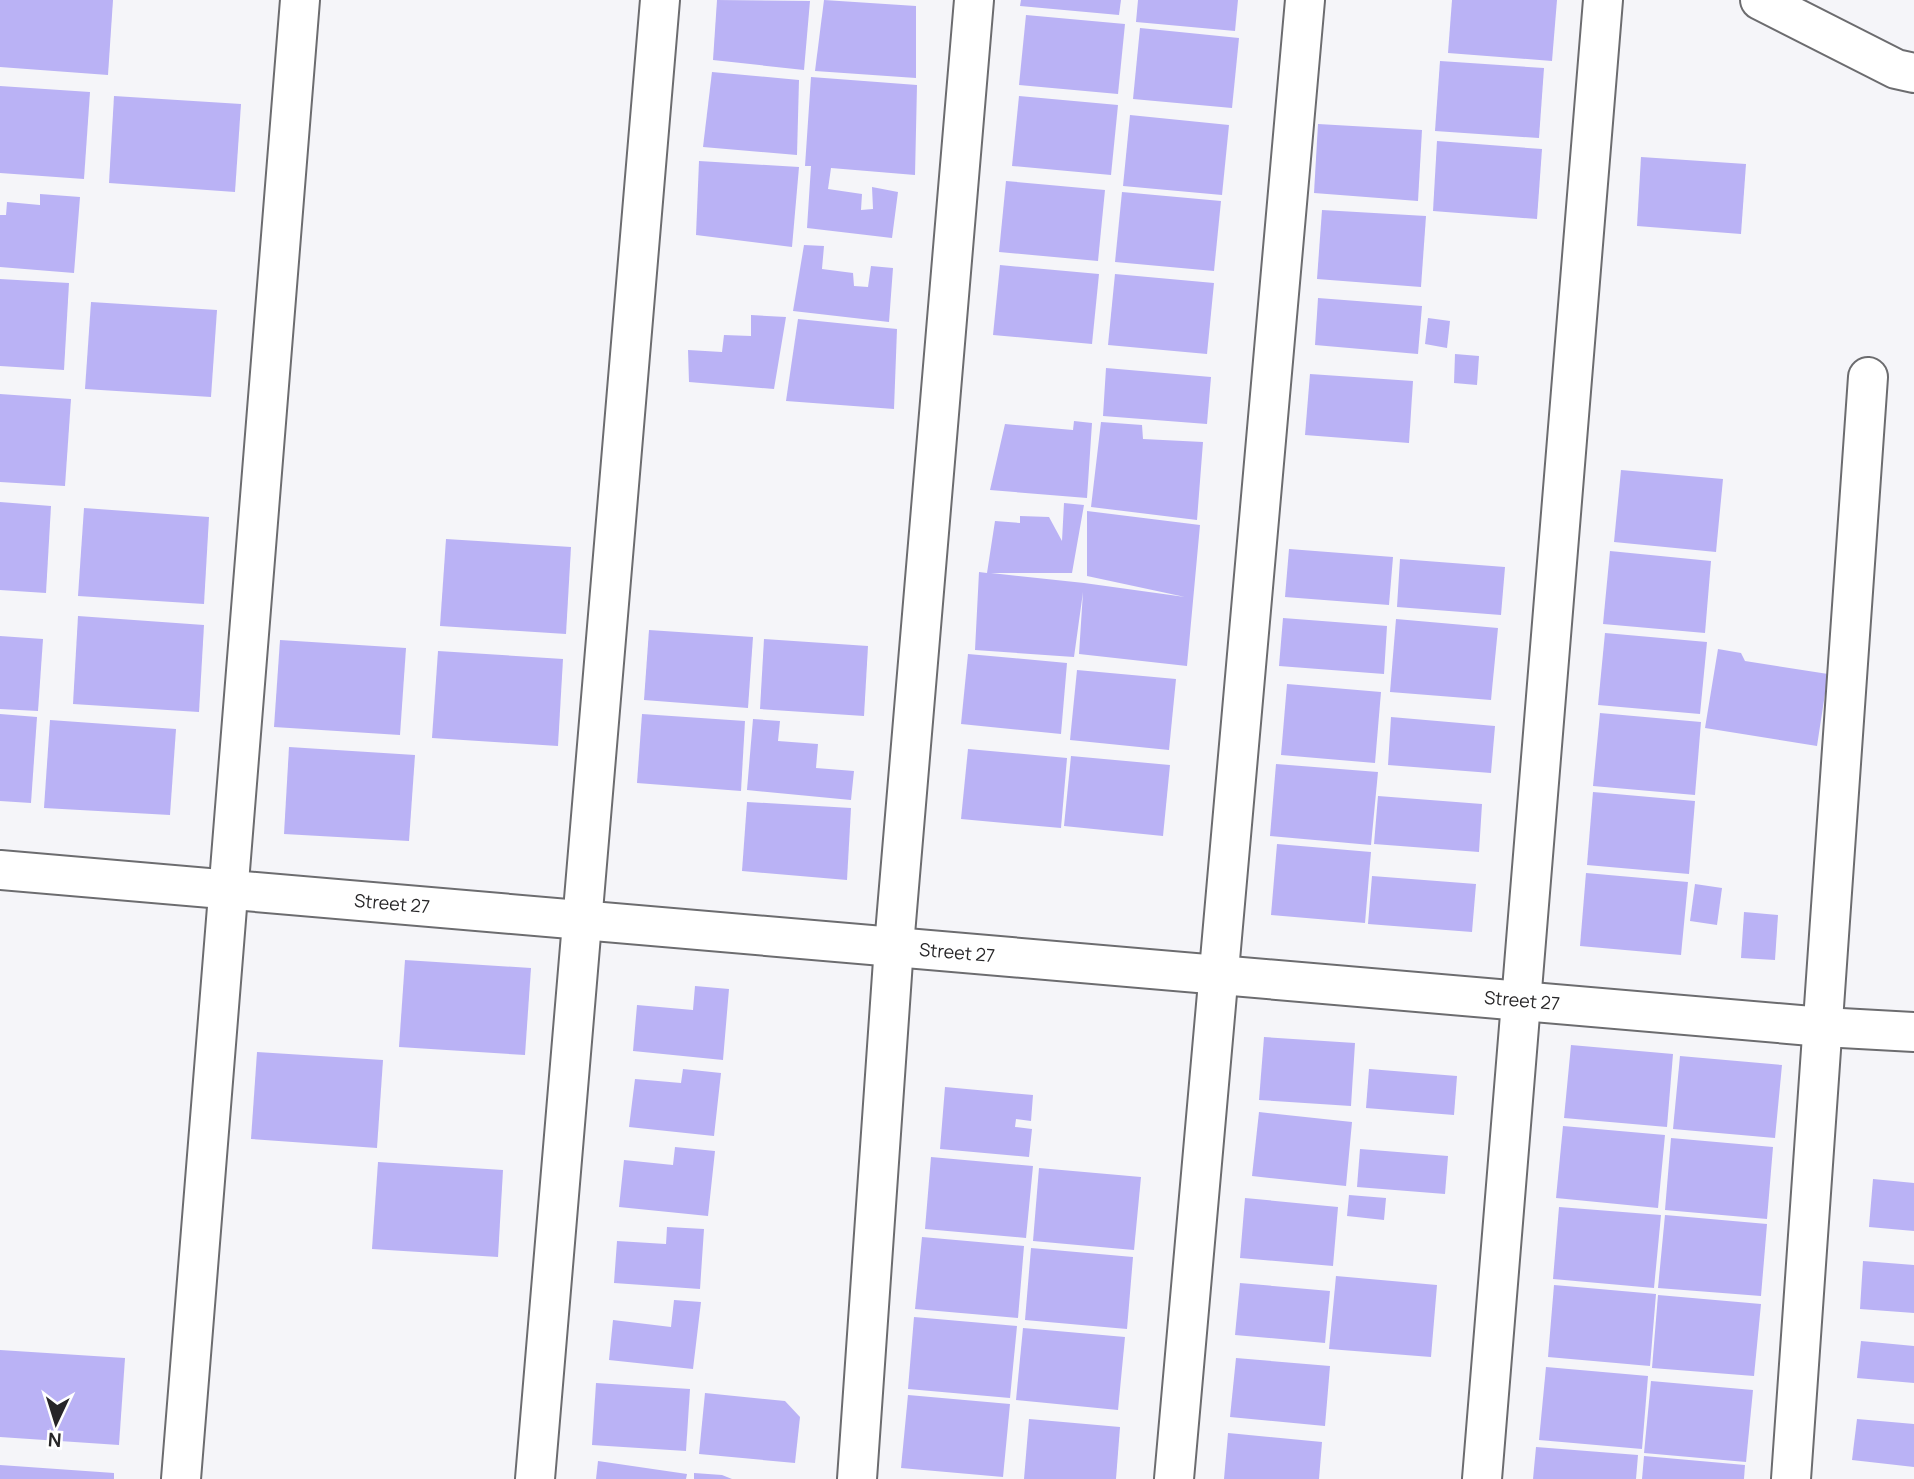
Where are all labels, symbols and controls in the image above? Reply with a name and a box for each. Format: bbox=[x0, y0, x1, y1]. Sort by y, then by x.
street label: Street 27 bbox=[353, 888, 431, 918]
street label: Street 27 bbox=[918, 937, 996, 967]
street label: Street 27 bbox=[1483, 985, 1561, 1015]
north arrow bbox=[21, 1388, 91, 1458]
text: N bbox=[47, 1427, 63, 1453]

